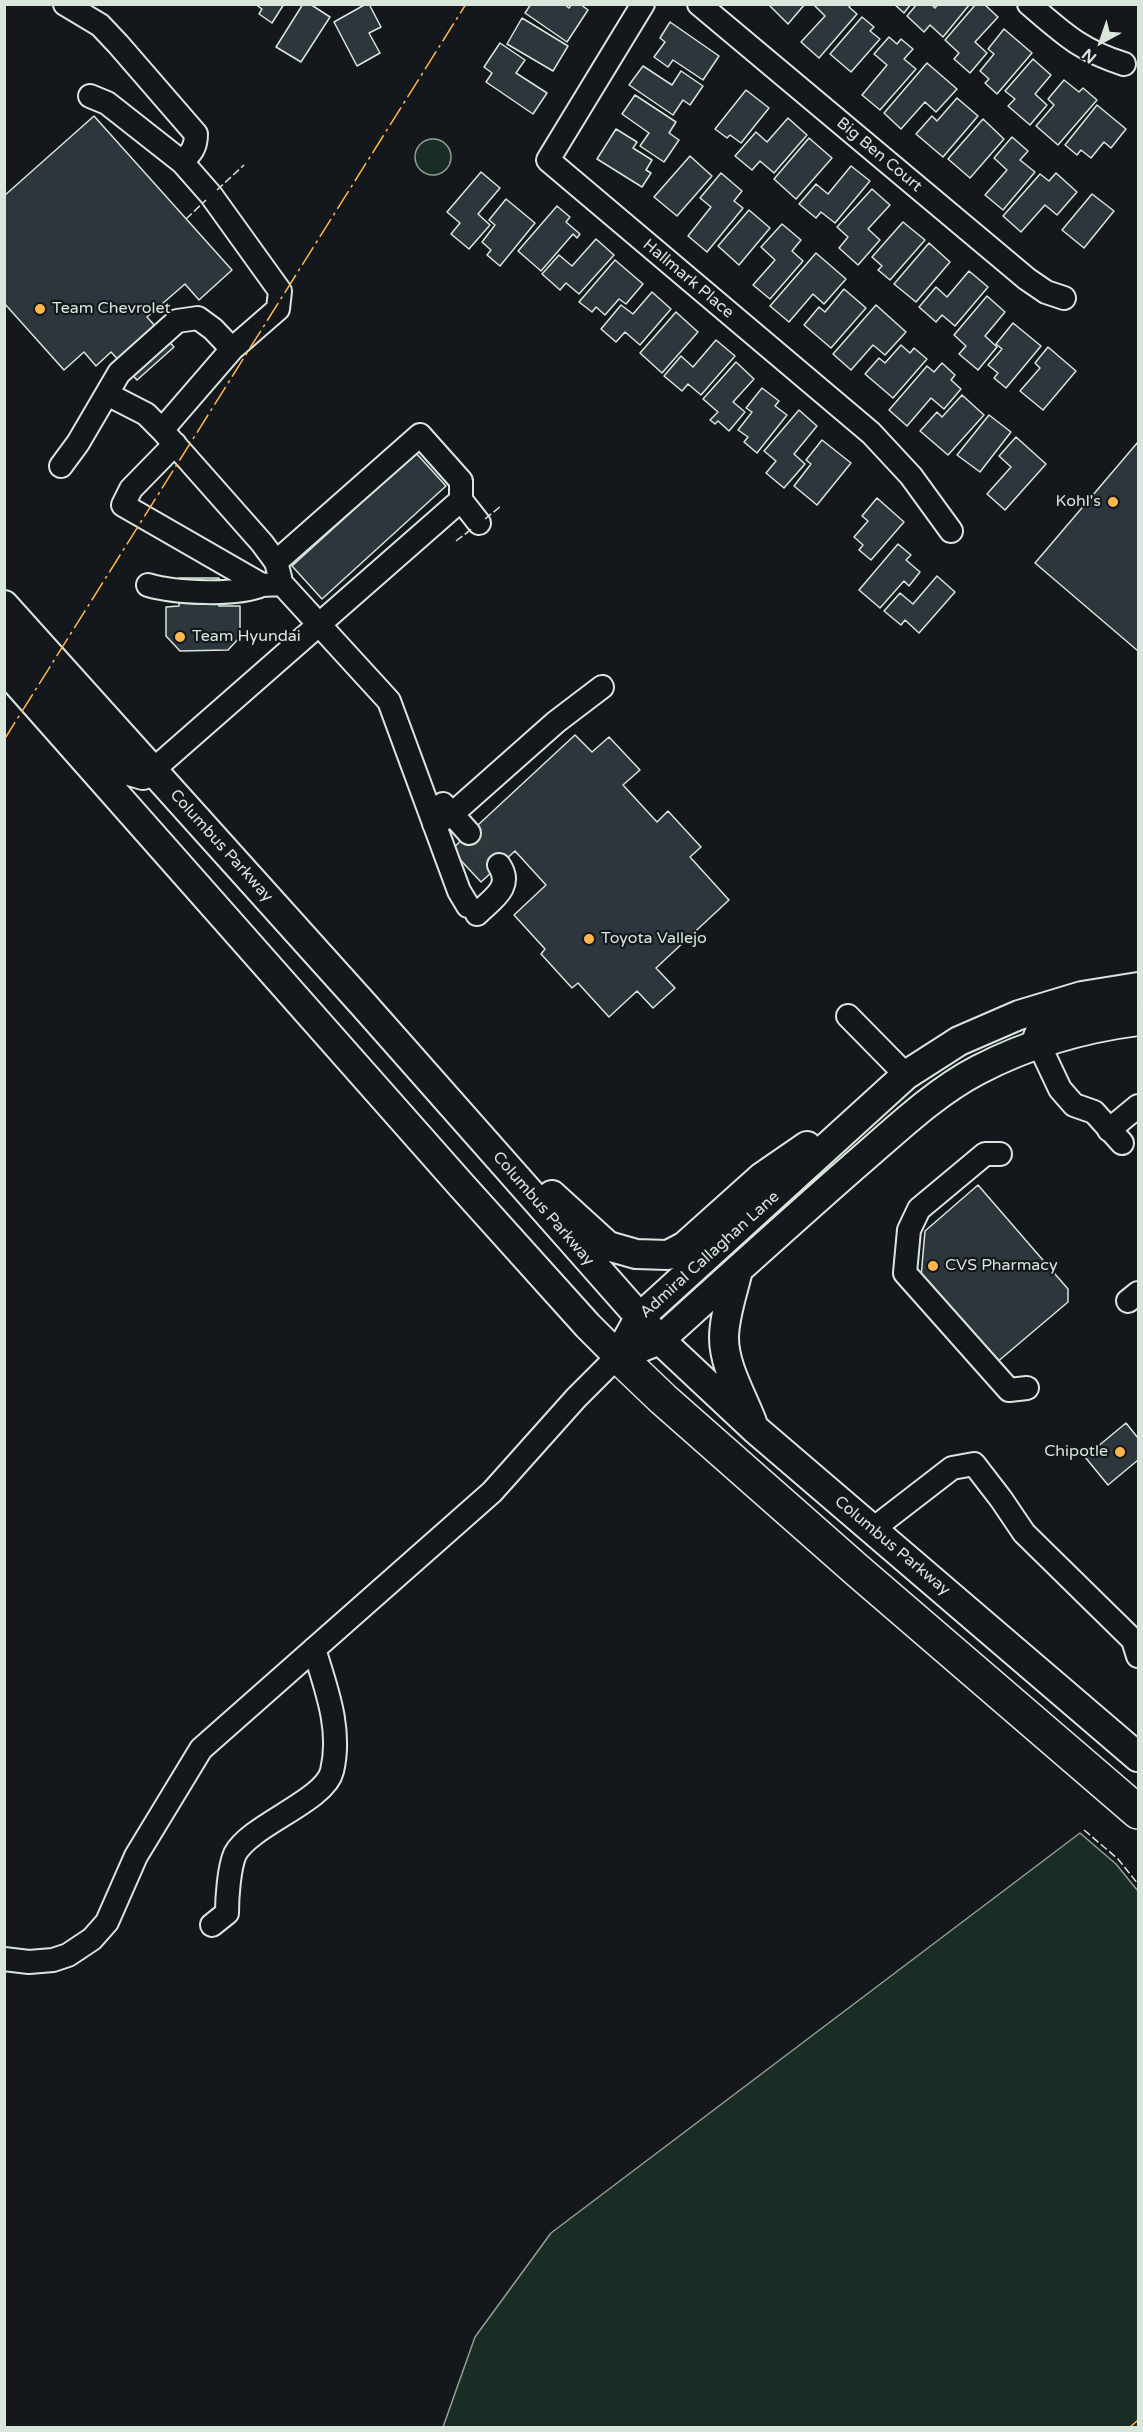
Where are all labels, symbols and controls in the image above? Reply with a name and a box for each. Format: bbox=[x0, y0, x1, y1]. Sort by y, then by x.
north arrow bbox=[1071, 12, 1131, 72]
text: N bbox=[1078, 44, 1101, 68]
street label: Big Ben Court bbox=[832, 114, 926, 196]
street label: Hallmark Place bbox=[639, 235, 737, 323]
place label: Team Chevrolet bbox=[52, 299, 171, 319]
marker: Team Chevrolet bbox=[33, 302, 47, 316]
place label: Kohl's bbox=[1056, 492, 1101, 512]
marker: Kohl's bbox=[1106, 495, 1120, 509]
place label: Team Hyundai bbox=[192, 627, 301, 647]
marker: Team Hyundai bbox=[173, 630, 187, 644]
street label: Columbus Parkway bbox=[165, 786, 277, 906]
place label: Toyota Vallejo bbox=[601, 929, 707, 949]
marker: Toyota Vallejo bbox=[582, 932, 596, 946]
street label: Columbus Parkway bbox=[488, 1148, 598, 1270]
street label: Admiral Callaghan Lane bbox=[636, 1187, 784, 1323]
place label: CVS Pharmacy bbox=[945, 1256, 1057, 1276]
marker: CVS Pharmacy bbox=[926, 1259, 940, 1273]
place label: Chipotle bbox=[1044, 1442, 1108, 1462]
marker: Chipotle bbox=[1113, 1445, 1127, 1459]
street label: Columbus Parkway bbox=[830, 1492, 954, 1600]

